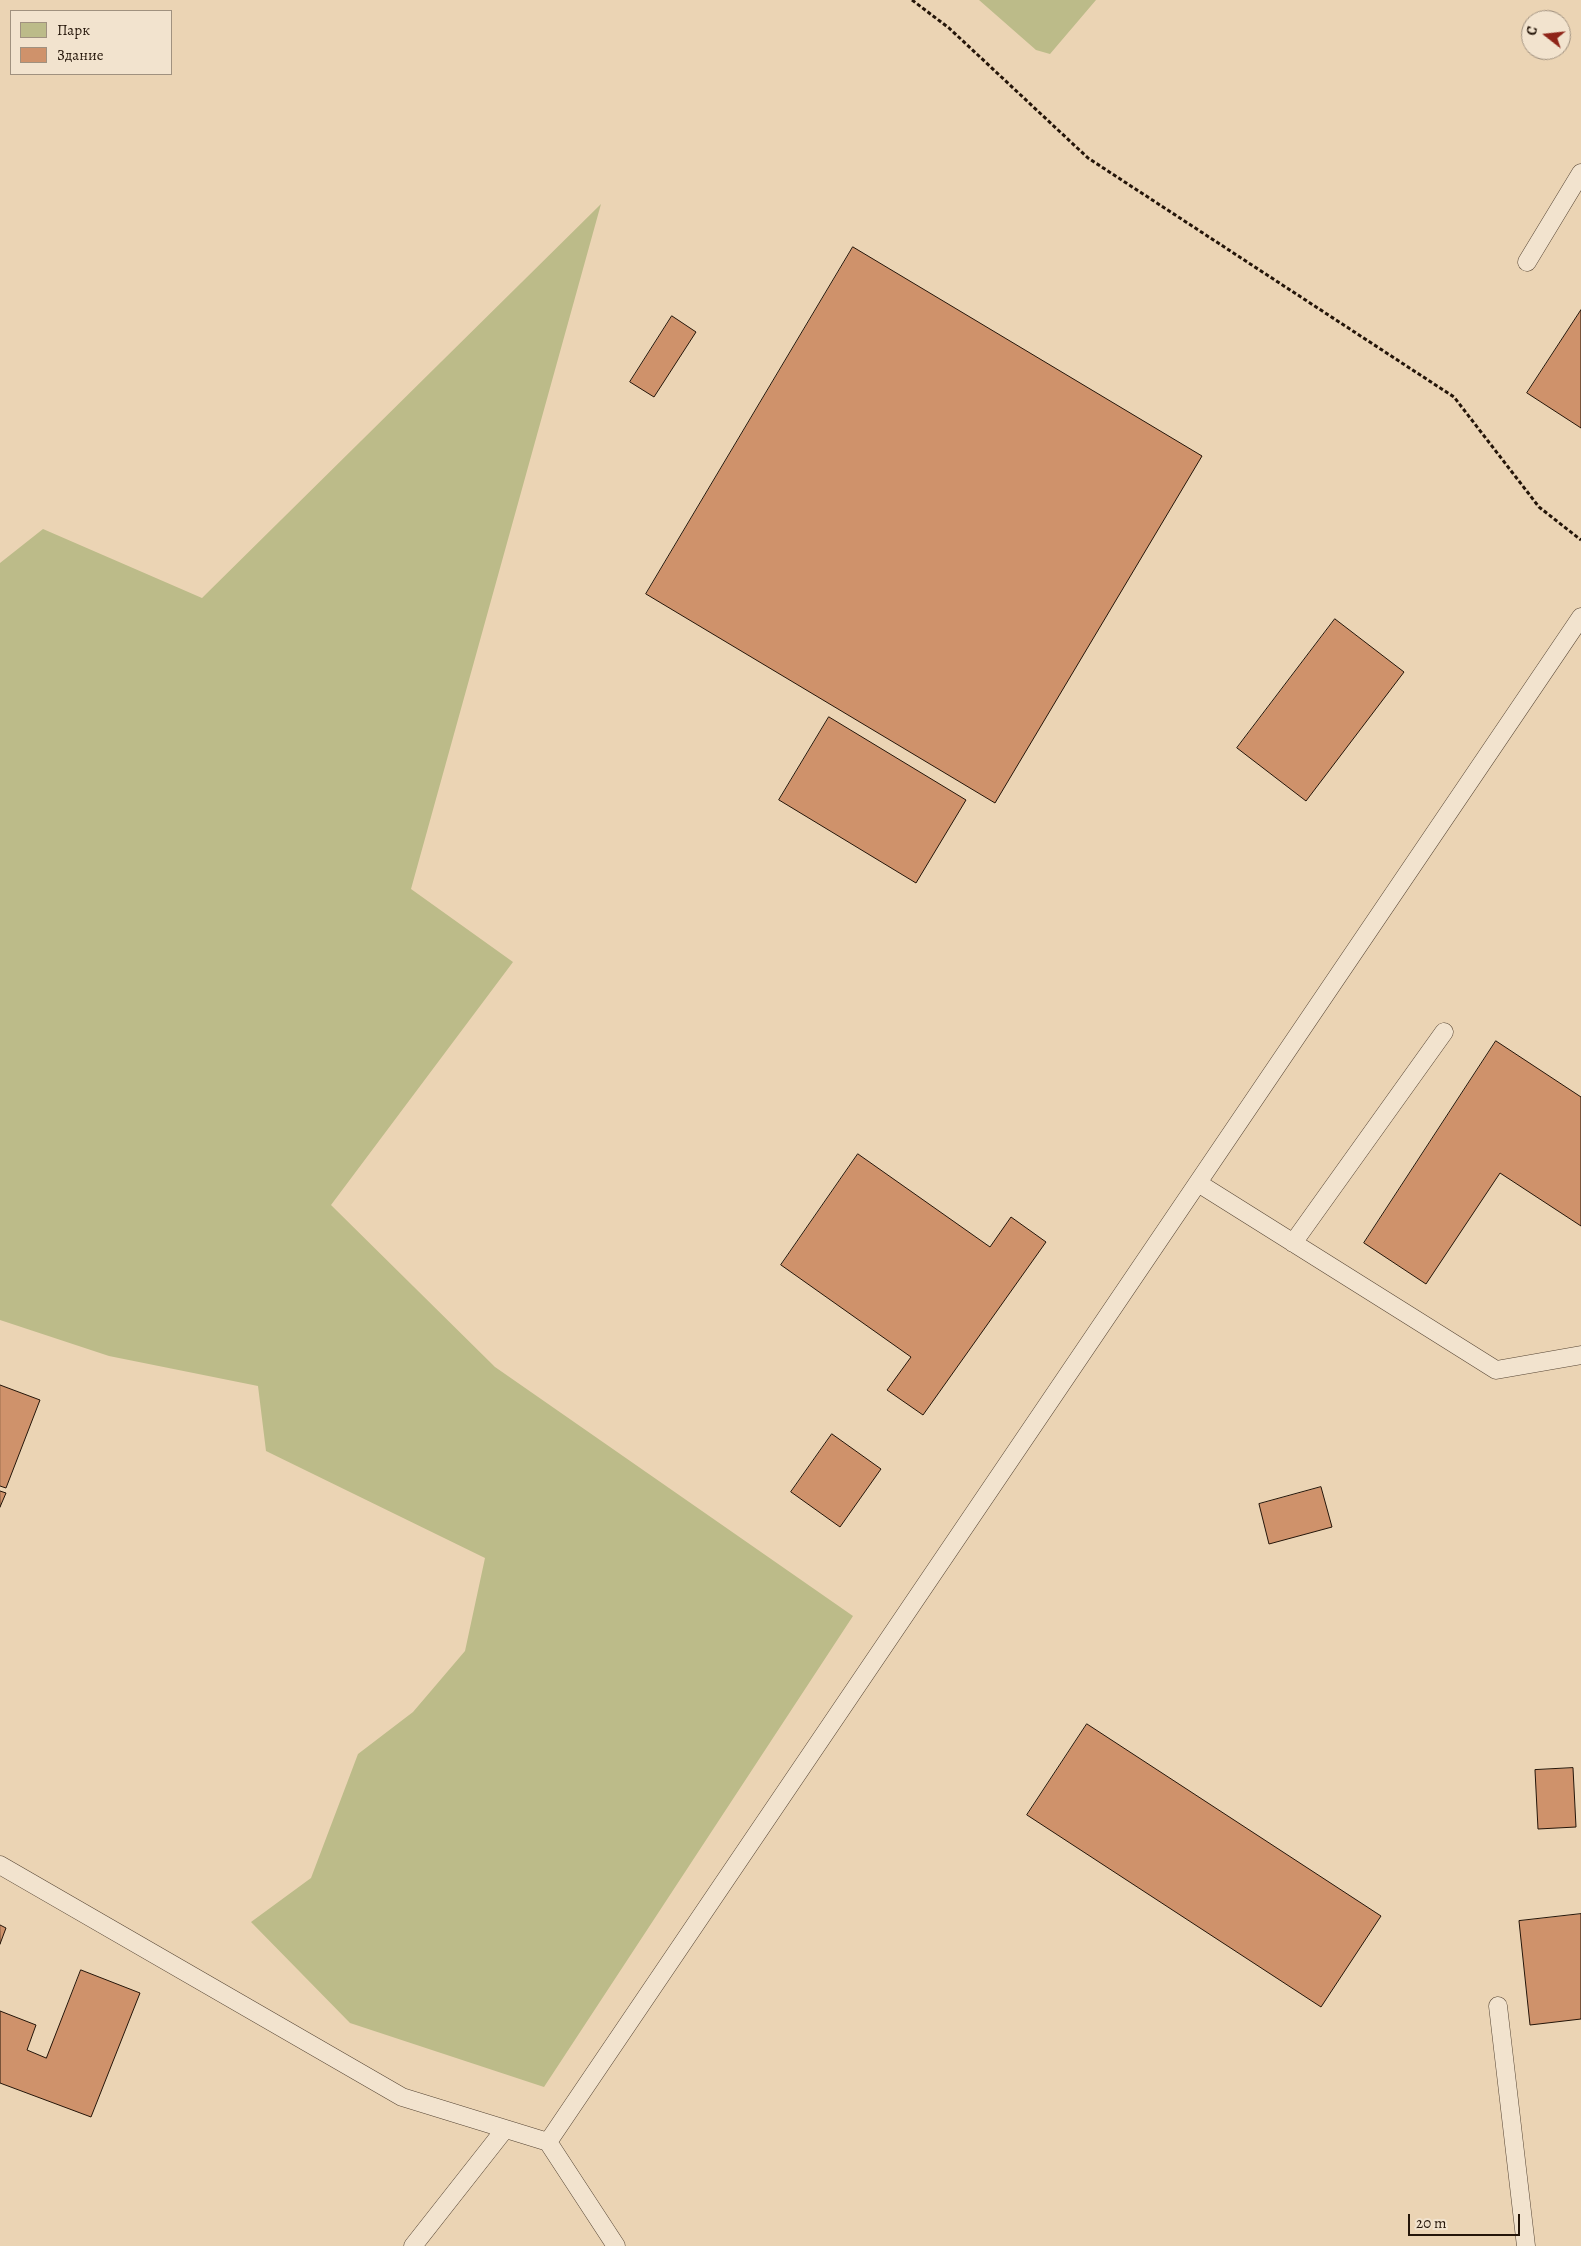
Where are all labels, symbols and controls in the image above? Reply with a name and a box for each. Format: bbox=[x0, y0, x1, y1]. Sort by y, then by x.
legend bbox=[10, 10, 172, 75]
north arrow bbox=[1521, 10, 1571, 60]
text: Парк bbox=[57, 20, 90, 40]
text: С bbox=[1522, 24, 1542, 38]
text: Здание bbox=[57, 45, 104, 65]
scale bar bbox=[1411, 2204, 1524, 2236]
text: 20 m bbox=[1416, 2213, 1447, 2233]

